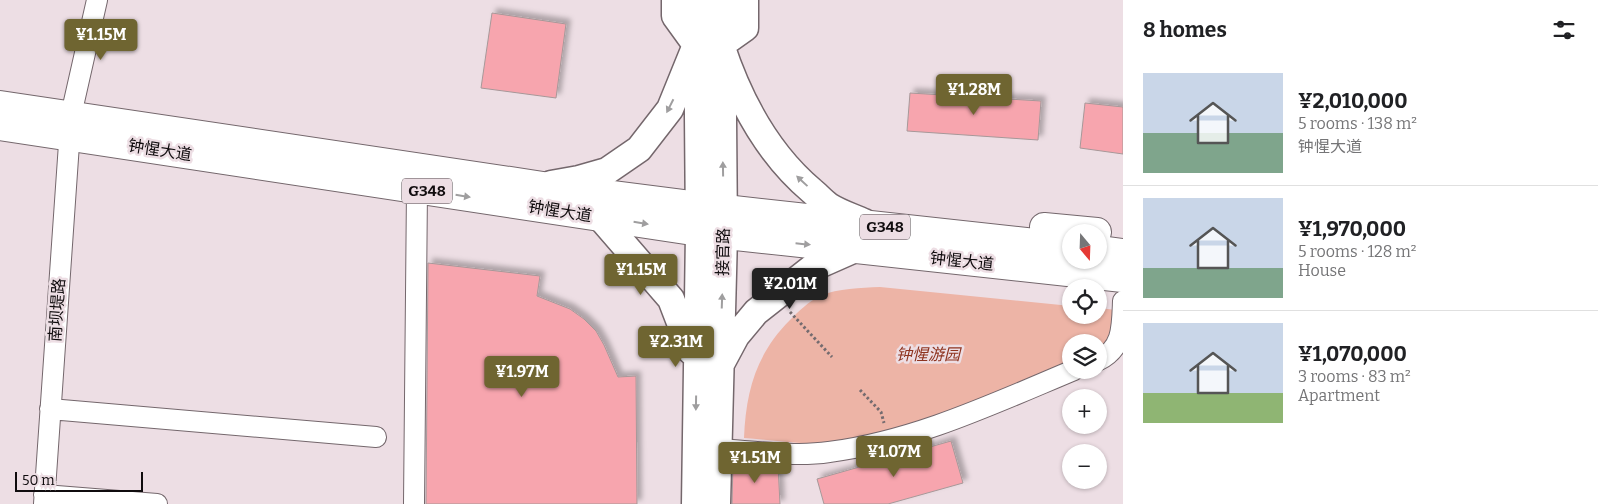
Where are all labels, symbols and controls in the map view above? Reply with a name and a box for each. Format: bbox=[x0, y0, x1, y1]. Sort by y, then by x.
icon: filters bbox=[1550, 16, 1578, 44]
text: 8 homes bbox=[1143, 17, 1227, 43]
pin: ¥1.15M bbox=[60, 18, 142, 61]
text: ¥1.15M bbox=[75, 25, 127, 44]
pin: ¥1.28M bbox=[933, 74, 1015, 116]
text: ¥1.28M bbox=[947, 80, 1001, 99]
text: ¥2,010,000 bbox=[1298, 88, 1407, 114]
icon: home bbox=[1183, 93, 1243, 153]
one-way arrow bbox=[666, 99, 674, 113]
text: 5 rooms · 138 m² bbox=[1298, 114, 1417, 133]
street label: 钟惺大道 bbox=[127, 136, 193, 164]
text: 钟惺大道 bbox=[1298, 137, 1362, 156]
one-way arrow bbox=[719, 161, 727, 177]
one-way arrow bbox=[796, 175, 808, 187]
road number: G348 bbox=[402, 178, 452, 204]
one-way arrow bbox=[456, 193, 472, 201]
street label: 钟惺大道 bbox=[527, 197, 593, 225]
road number: G348 bbox=[860, 214, 910, 240]
text: ¥1,970,000 bbox=[1298, 216, 1406, 242]
icon: home bbox=[1183, 218, 1243, 278]
one-way arrow bbox=[634, 220, 650, 228]
north arrow bbox=[1062, 224, 1108, 269]
map controls bbox=[1062, 224, 1107, 489]
street label: 接官路 bbox=[713, 228, 733, 276]
one-way arrow bbox=[795, 240, 811, 248]
text: 5 rooms · 128 m² bbox=[1298, 242, 1417, 261]
street label: 钟惺大道 bbox=[929, 248, 995, 274]
pin: ¥1.15M bbox=[600, 254, 682, 296]
text: ¥1.15M bbox=[615, 260, 667, 279]
text: House bbox=[1298, 261, 1346, 280]
pin: ¥2.01M bbox=[749, 268, 831, 310]
text: ¥2.01M bbox=[763, 274, 817, 293]
street label: 南坝堤路 bbox=[45, 277, 69, 343]
button: locate bbox=[1062, 279, 1107, 324]
one-way arrow bbox=[718, 292, 726, 308]
pin: ¥2.31M bbox=[635, 326, 717, 368]
text: ¥2.31M bbox=[649, 332, 703, 351]
button: layers bbox=[1062, 334, 1107, 379]
text: ¥1,070,000 bbox=[1298, 341, 1407, 367]
icon: home bbox=[1183, 343, 1243, 403]
park label: 钟惺游园 bbox=[896, 345, 962, 364]
pin: ¥1.97M bbox=[481, 356, 563, 398]
text: ¥1.97M bbox=[495, 362, 549, 381]
text: 3 rooms · 83 m² bbox=[1298, 367, 1411, 386]
text: Apartment bbox=[1298, 386, 1380, 405]
button: + bbox=[1062, 389, 1107, 434]
one-way arrow bbox=[692, 396, 700, 412]
pin: ¥1.07M bbox=[853, 436, 935, 478]
pin: ¥1.51M bbox=[714, 442, 796, 484]
text: ¥1.07M bbox=[867, 442, 921, 461]
button: − bbox=[1062, 444, 1107, 489]
text: ¥1.51M bbox=[729, 448, 781, 467]
scale bar bbox=[15, 469, 142, 492]
text: 50 m bbox=[22, 472, 55, 489]

